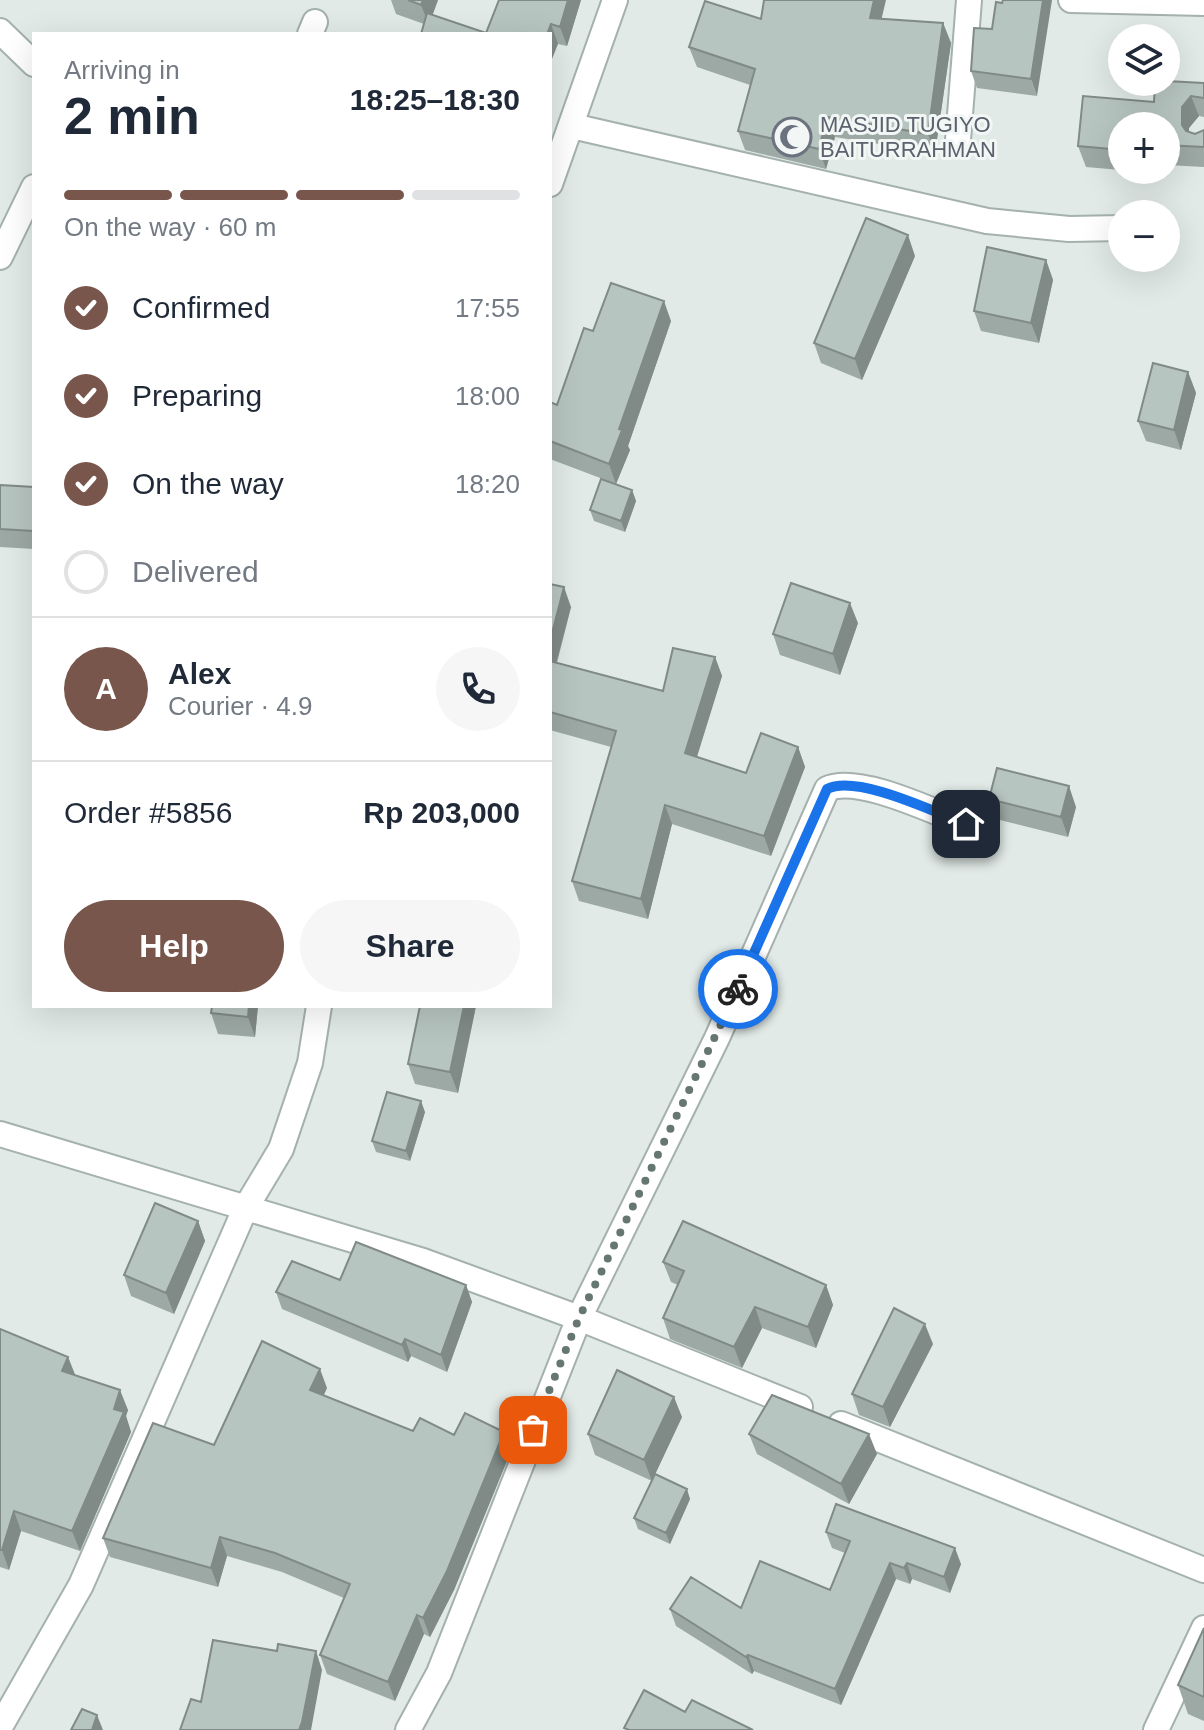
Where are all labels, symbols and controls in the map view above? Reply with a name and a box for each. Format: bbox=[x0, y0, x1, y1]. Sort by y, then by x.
map controls bbox=[1108, 24, 1180, 272]
button: layers bbox=[1108, 24, 1180, 96]
text: Arriving in bbox=[64, 55, 180, 85]
text: 18:25–18:30 bbox=[350, 83, 520, 116]
text: 2 min bbox=[64, 87, 200, 145]
place label: MASJID TUGIYO BAITURRAHMAN bbox=[820, 112, 996, 162]
button: + bbox=[1108, 112, 1180, 184]
mosque icon: MASJID TUGIYO BAITURRAHMAN bbox=[771, 116, 813, 158]
button: − bbox=[1108, 200, 1180, 272]
text: On the way · 60 m bbox=[64, 212, 276, 242]
icon: check bbox=[64, 286, 108, 330]
text: Confirmed bbox=[132, 291, 270, 324]
text: 17:55 bbox=[455, 293, 520, 323]
icon: check bbox=[64, 374, 108, 418]
text: Preparing bbox=[132, 379, 262, 412]
text: 18:00 bbox=[455, 381, 520, 411]
icon: check bbox=[64, 462, 108, 506]
text: On the way bbox=[132, 467, 284, 500]
text: 18:20 bbox=[455, 469, 520, 499]
text: Delivered bbox=[132, 555, 259, 588]
button: phone bbox=[436, 647, 520, 731]
text: Alex bbox=[168, 657, 231, 690]
text: A bbox=[95, 672, 117, 705]
text: Courier · 4.9 bbox=[168, 691, 313, 721]
pin bbox=[932, 790, 1000, 858]
text: Order #5856 bbox=[64, 796, 232, 829]
text: Rp 203,000 bbox=[363, 796, 520, 829]
icon: home bbox=[944, 802, 988, 846]
button: Help bbox=[64, 900, 284, 992]
button: Share bbox=[300, 900, 520, 992]
courier bbox=[698, 949, 778, 1029]
icon: bike bbox=[716, 967, 760, 1011]
pin bbox=[499, 1396, 567, 1464]
icon: bag bbox=[511, 1408, 555, 1452]

